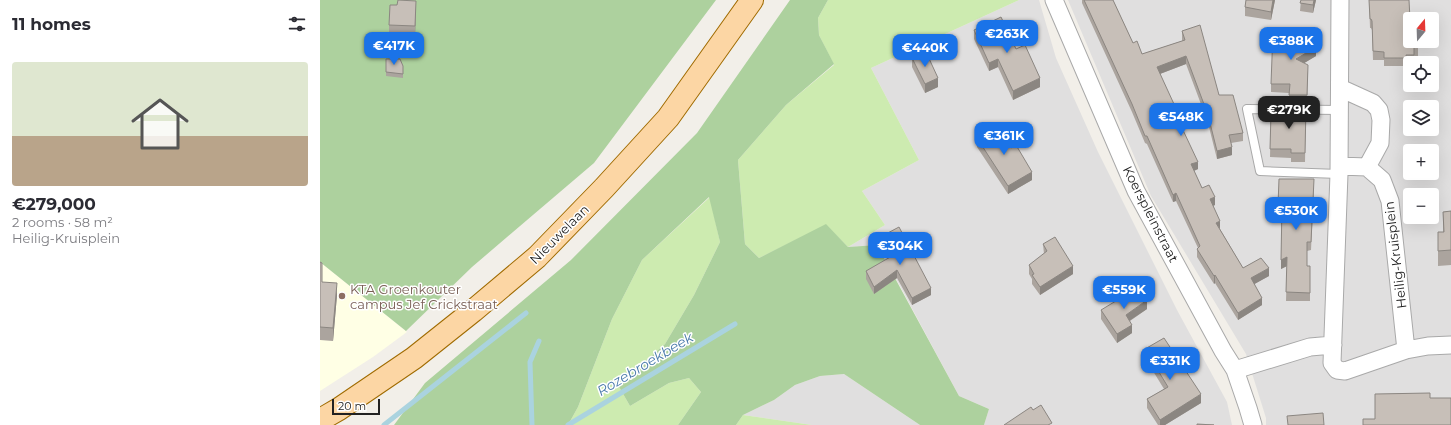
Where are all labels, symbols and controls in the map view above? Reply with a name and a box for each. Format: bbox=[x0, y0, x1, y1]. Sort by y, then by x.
north arrow bbox=[1403, 12, 1439, 48]
map controls bbox=[1403, 12, 1439, 224]
icon: filters bbox=[286, 13, 308, 35]
text: 11 homes bbox=[12, 14, 91, 34]
pin: €263K bbox=[979, 20, 1035, 54]
text: €263K bbox=[985, 25, 1029, 41]
pin: €388K bbox=[1263, 27, 1319, 61]
pin: €417K bbox=[366, 32, 422, 66]
text: €388K bbox=[1268, 32, 1314, 48]
pin: €440K bbox=[897, 34, 953, 68]
text: €417K bbox=[373, 37, 415, 53]
text: €440K bbox=[902, 39, 948, 55]
button: locate bbox=[1403, 56, 1439, 92]
icon: home bbox=[124, 88, 196, 160]
pin: €279K bbox=[1261, 96, 1317, 130]
button: layers bbox=[1403, 100, 1439, 136]
text: €279K bbox=[1267, 101, 1311, 117]
pin: €548K bbox=[1153, 103, 1209, 137]
text: €548K bbox=[1158, 108, 1204, 124]
pin: €361K bbox=[976, 122, 1032, 156]
text: €361K bbox=[983, 127, 1025, 143]
button: + bbox=[1403, 144, 1439, 180]
street label: Koerspleinstraat bbox=[1120, 163, 1182, 265]
button: − bbox=[1403, 188, 1439, 224]
text: €279,000 bbox=[12, 194, 96, 214]
pin: €530K bbox=[1268, 197, 1324, 231]
street label: Heilig-Kruisplein bbox=[1380, 200, 1410, 310]
street label: Nieuwelaan bbox=[526, 201, 592, 267]
text: €530K bbox=[1274, 202, 1318, 218]
text: 2 rooms · 58 m² bbox=[12, 214, 113, 230]
text: Heilig-Kruisplein bbox=[12, 230, 120, 246]
pin: €304K bbox=[872, 232, 928, 266]
text: €304K bbox=[877, 237, 923, 253]
pin: €559K bbox=[1096, 276, 1152, 310]
place label: KTA Groenkouter campus Jef Crickstraat bbox=[350, 281, 498, 312]
text: €559K bbox=[1102, 281, 1146, 297]
marker: KTA Groenkouter campus Jef Crickstraat bbox=[337, 291, 347, 301]
water label: Rozebroekbeek bbox=[593, 328, 697, 400]
pin: €331K bbox=[1142, 347, 1198, 381]
text: €331K bbox=[1150, 352, 1190, 368]
scale bar bbox=[332, 397, 380, 416]
text: 20 m bbox=[338, 399, 366, 413]

